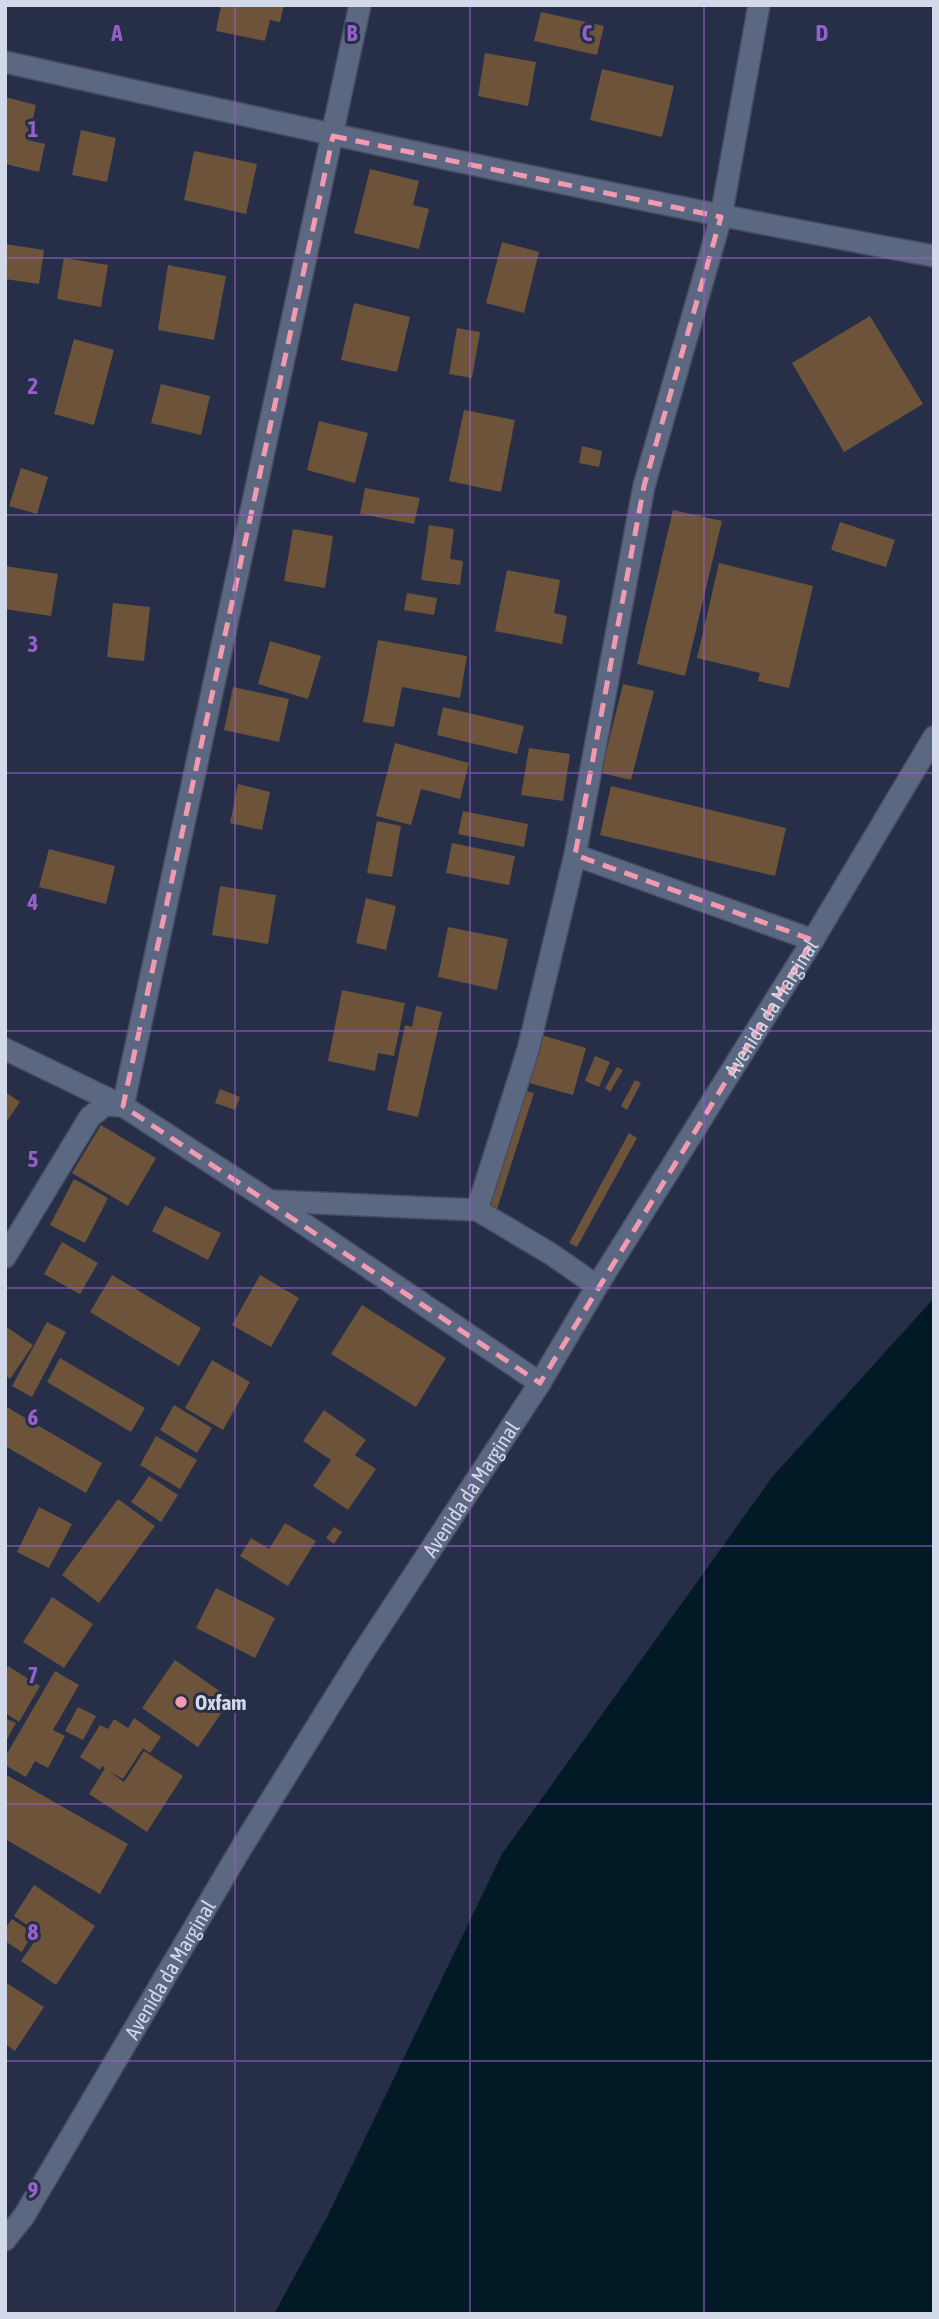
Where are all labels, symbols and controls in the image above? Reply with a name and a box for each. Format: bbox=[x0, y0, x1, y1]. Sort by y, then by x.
text: A bbox=[110, 20, 123, 46]
text: B bbox=[347, 20, 358, 46]
text: C bbox=[582, 20, 593, 46]
text: D bbox=[816, 20, 829, 46]
text: 1 bbox=[28, 116, 39, 142]
text: 2 bbox=[28, 373, 38, 399]
text: 3 bbox=[28, 631, 38, 657]
text: 4 bbox=[27, 889, 39, 915]
street label: Avenida da Marginal bbox=[719, 934, 823, 1081]
text: 5 bbox=[28, 1146, 39, 1172]
text: 6 bbox=[28, 1404, 39, 1430]
street label: Avenida da Marginal bbox=[417, 1416, 524, 1561]
text: 7 bbox=[28, 1662, 38, 1688]
place label: Oxfam bbox=[195, 1690, 246, 1714]
marker: Oxfam bbox=[173, 1694, 189, 1710]
street label: Avenida da Marginal bbox=[119, 1895, 220, 2043]
text: 8 bbox=[28, 1919, 39, 1945]
text: 9 bbox=[28, 2177, 39, 2203]

